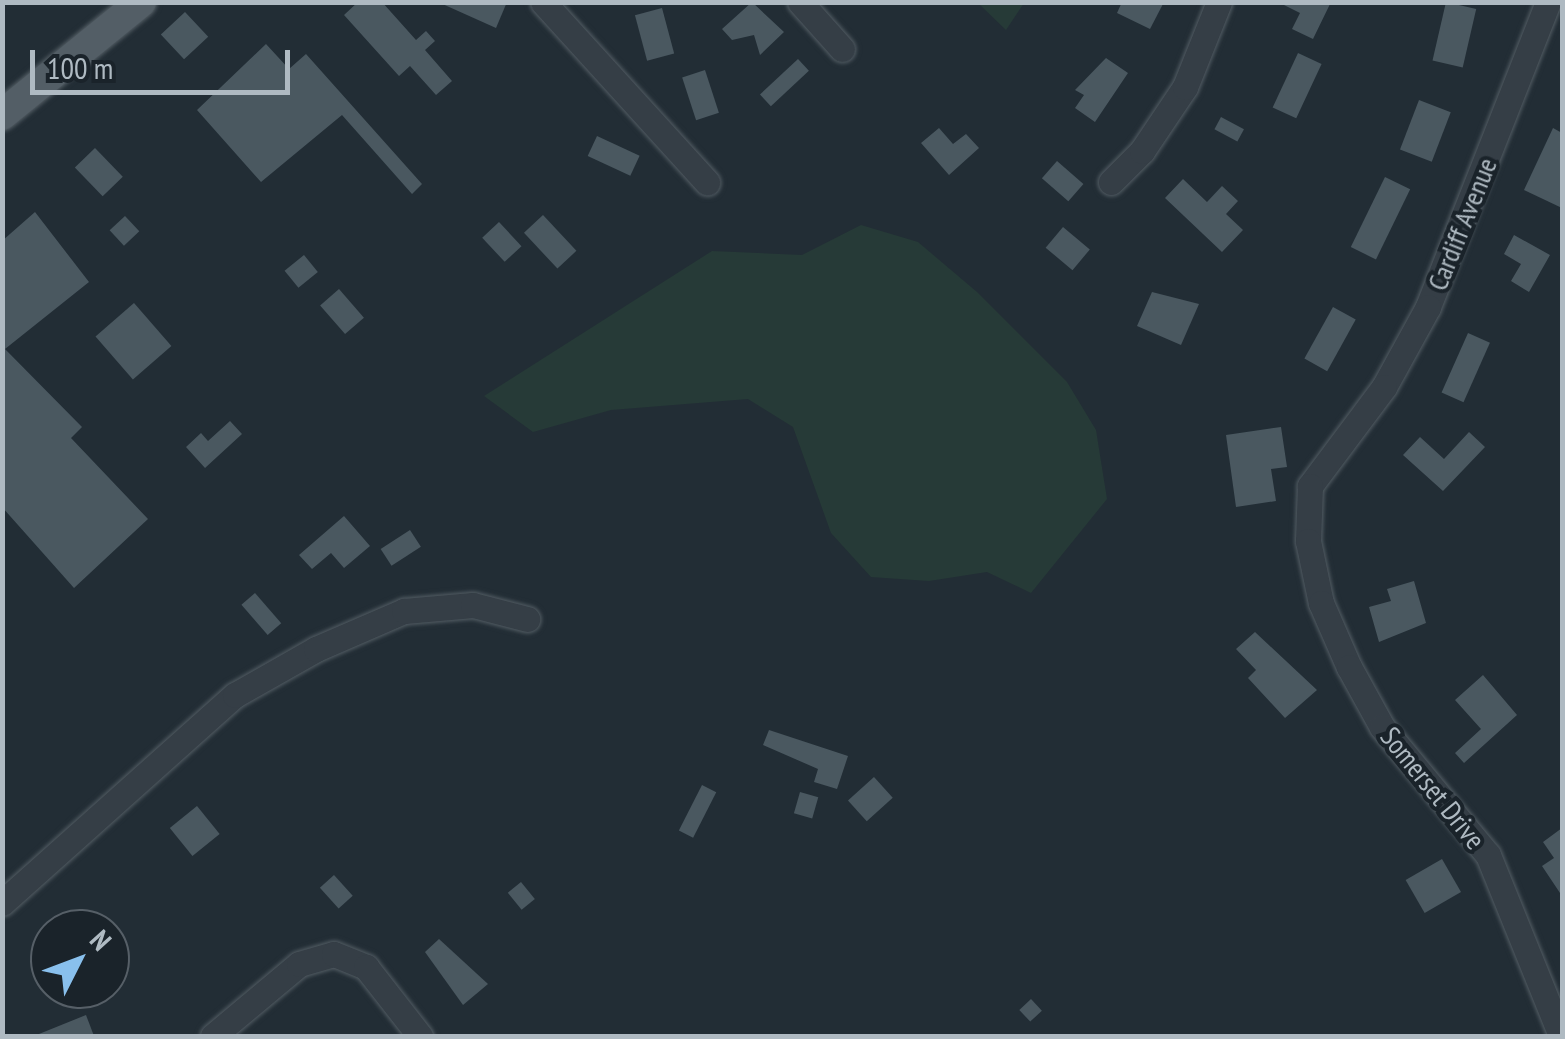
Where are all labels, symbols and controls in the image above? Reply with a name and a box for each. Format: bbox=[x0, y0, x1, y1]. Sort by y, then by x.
scale bar bbox=[35, 30, 295, 92]
text: 100 m bbox=[47, 48, 113, 87]
street label: Cardiff Avenue bbox=[1420, 152, 1504, 296]
street label: Somerset Drive bbox=[1374, 720, 1492, 856]
north arrow bbox=[30, 909, 130, 1009]
text: N bbox=[82, 922, 120, 958]

